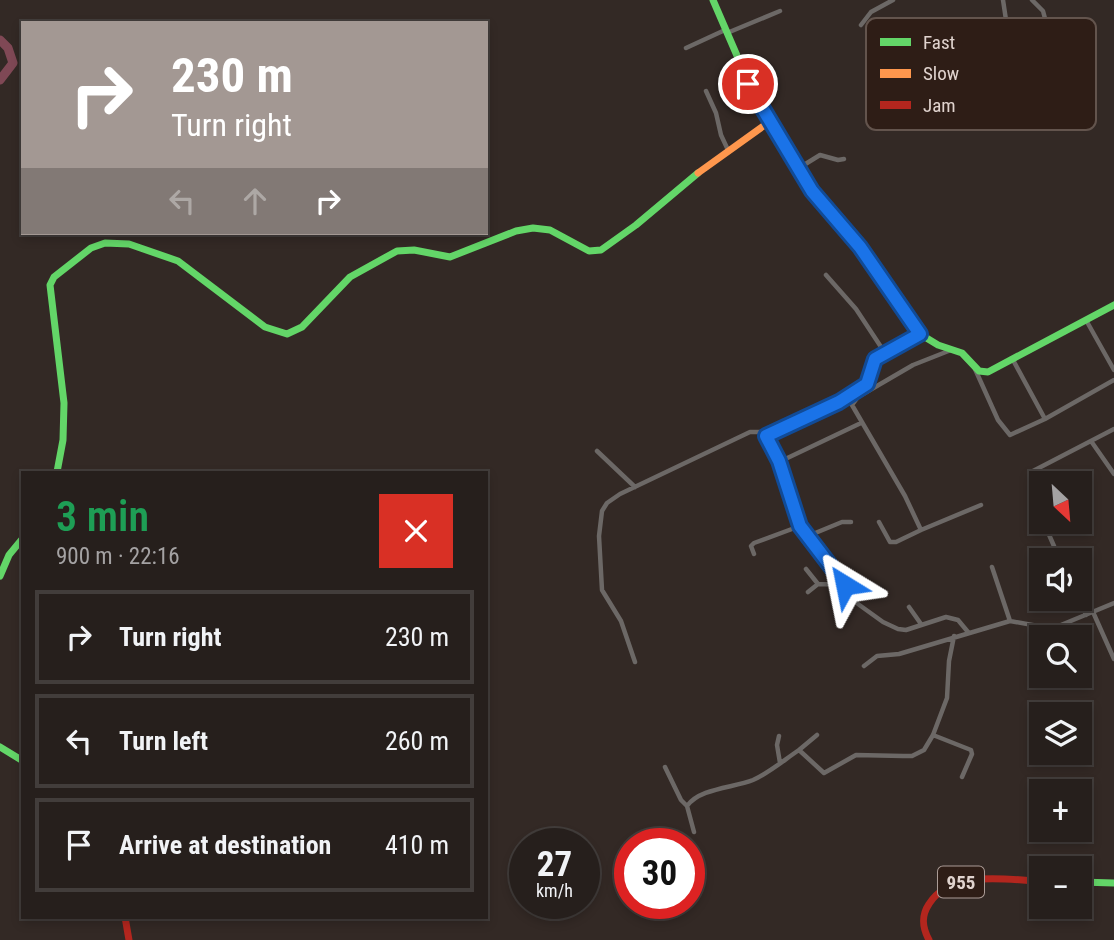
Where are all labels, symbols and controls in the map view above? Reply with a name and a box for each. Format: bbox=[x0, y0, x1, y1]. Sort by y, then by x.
legend bbox=[866, 18, 1096, 130]
text: Fast bbox=[923, 31, 955, 54]
text: 230 m bbox=[171, 47, 293, 104]
icon: right bbox=[56, 49, 147, 140]
pin bbox=[718, 54, 778, 114]
text: Slow bbox=[923, 62, 959, 85]
icon: arrive bbox=[729, 65, 767, 103]
text: Jam bbox=[923, 94, 956, 117]
text: Turn right bbox=[171, 106, 292, 144]
icon: left bbox=[163, 182, 201, 220]
icon: ahead bbox=[236, 182, 274, 220]
icon: right bbox=[309, 182, 347, 220]
north arrow bbox=[1029, 471, 1092, 534]
map controls bbox=[1029, 471, 1092, 919]
text: 3 min bbox=[56, 492, 149, 541]
button: close bbox=[379, 494, 453, 568]
text: 900 m · 22:16 bbox=[56, 543, 180, 570]
position arrow bbox=[808, 548, 882, 622]
button: sound bbox=[1029, 548, 1092, 611]
icon: right bbox=[60, 618, 98, 656]
text: Turn right bbox=[119, 622, 221, 652]
text: 230 m bbox=[385, 622, 449, 652]
button: search bbox=[1029, 625, 1092, 688]
button: layers bbox=[1029, 702, 1092, 765]
icon: left bbox=[60, 722, 98, 760]
text: Turn left bbox=[119, 726, 208, 756]
text: 260 m bbox=[385, 726, 449, 756]
button: + bbox=[1029, 779, 1092, 842]
icon: arrive bbox=[60, 826, 98, 864]
speed limit sign: 30 bbox=[614, 828, 705, 919]
text: Arrive at destination bbox=[119, 830, 331, 860]
text: 410 m bbox=[385, 830, 449, 860]
text: 27 bbox=[537, 844, 572, 885]
button: − bbox=[1029, 856, 1092, 919]
road number: 955 bbox=[938, 866, 984, 898]
text: km/h bbox=[536, 880, 573, 901]

